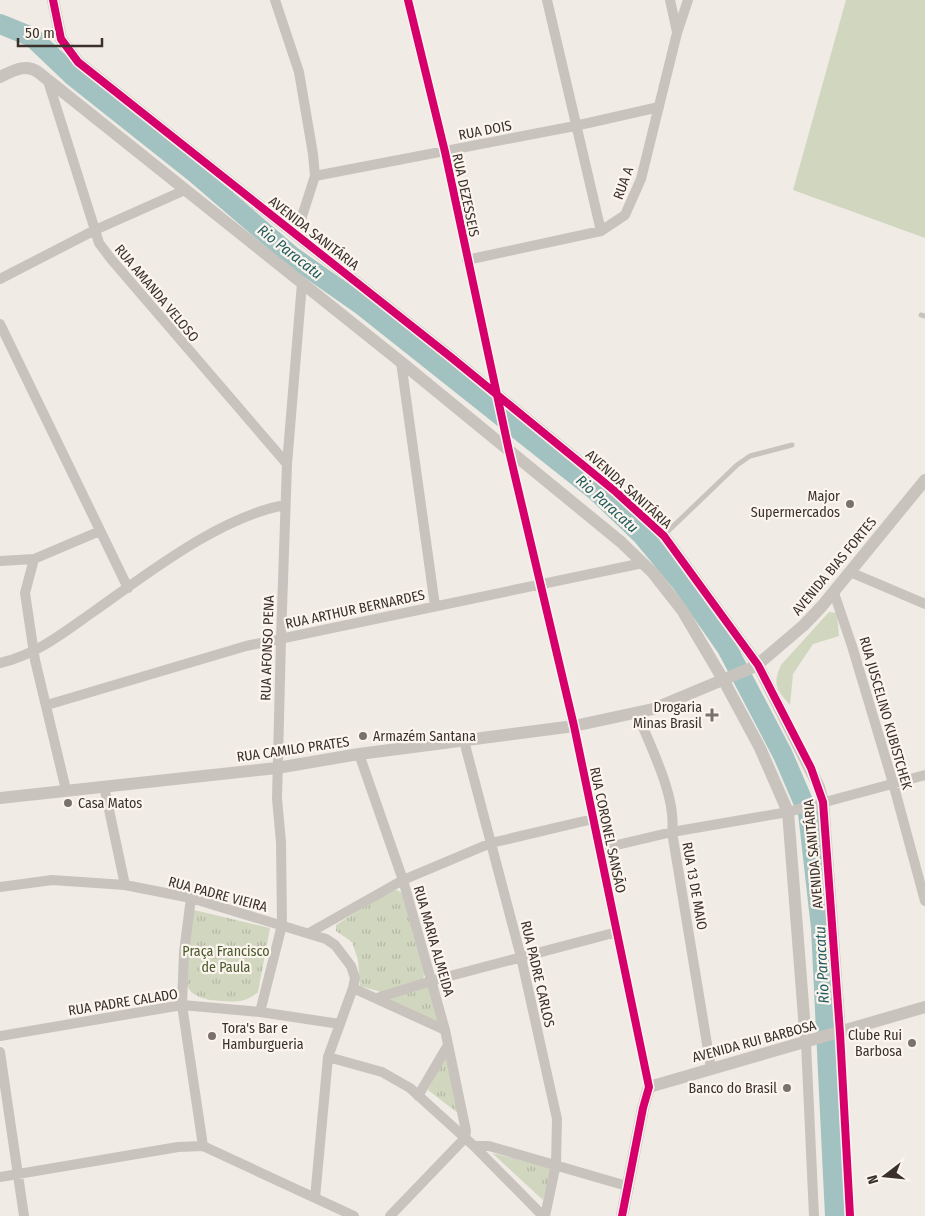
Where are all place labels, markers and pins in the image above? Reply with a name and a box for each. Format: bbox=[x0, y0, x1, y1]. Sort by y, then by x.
place label: Major Supermercados bbox=[751, 488, 840, 521]
marker: Major Supermercados bbox=[844, 498, 856, 510]
place label: Drogaria Minas Brasil bbox=[633, 699, 702, 732]
marker: Drogaria Minas Brasil bbox=[706, 709, 718, 721]
place label: Armazém Santana bbox=[373, 728, 476, 745]
marker: Armazém Santana bbox=[357, 730, 369, 742]
place label: Casa Matos bbox=[78, 795, 142, 812]
marker: Casa Matos bbox=[62, 797, 74, 809]
place label: Tora's Bar e Hamburgueria bbox=[222, 1020, 304, 1053]
place label: Clube Rui Barbosa bbox=[848, 1027, 902, 1060]
marker: Tora's Bar e Hamburgueria bbox=[206, 1030, 218, 1042]
marker: Clube Rui Barbosa bbox=[906, 1037, 918, 1049]
place label: Banco do Brasil bbox=[688, 1080, 777, 1097]
marker: Banco do Brasil bbox=[781, 1082, 793, 1094]

